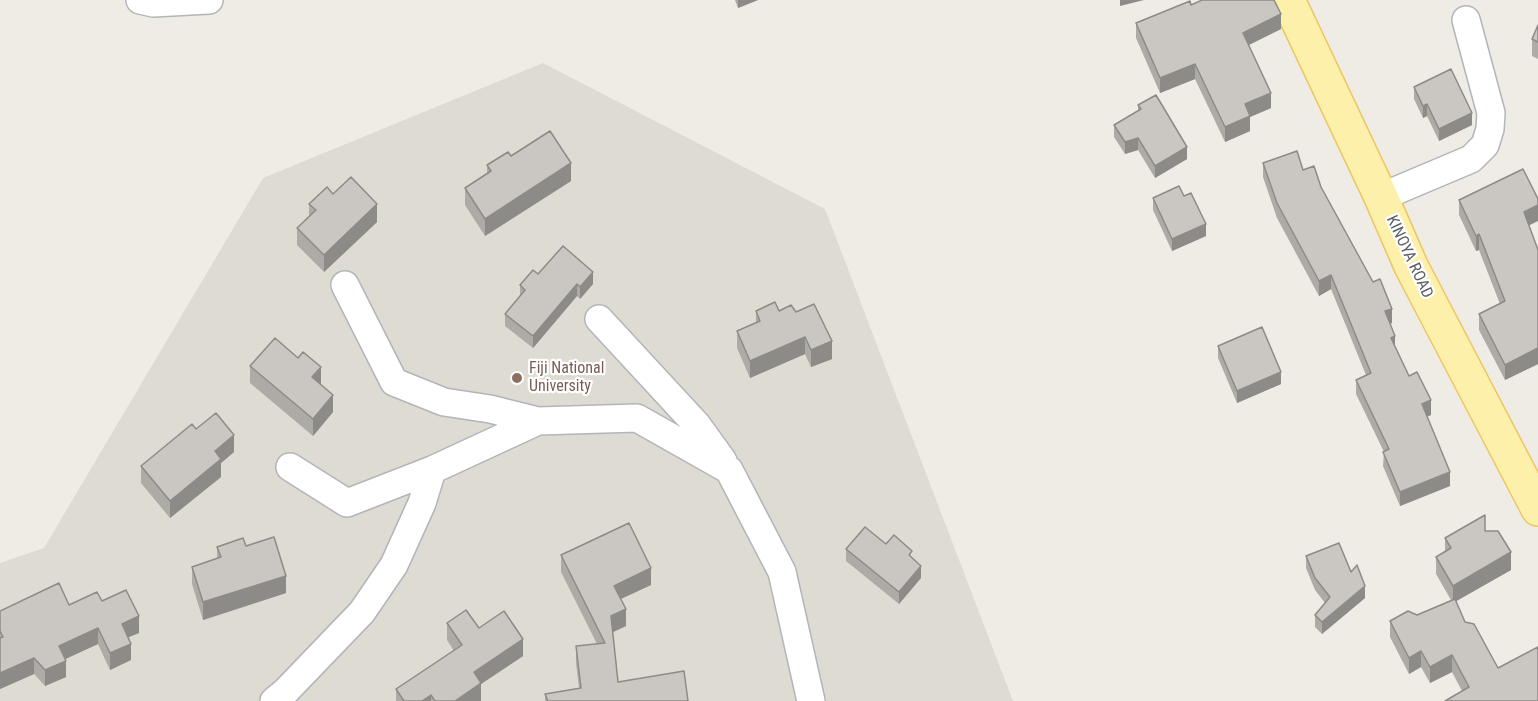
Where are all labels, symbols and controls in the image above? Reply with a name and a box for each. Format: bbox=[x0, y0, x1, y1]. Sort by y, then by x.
street label: KINOYA ROAD bbox=[1382, 213, 1436, 301]
place label: Fiji National University bbox=[529, 359, 604, 397]
marker: Fiji National University bbox=[510, 371, 524, 385]

